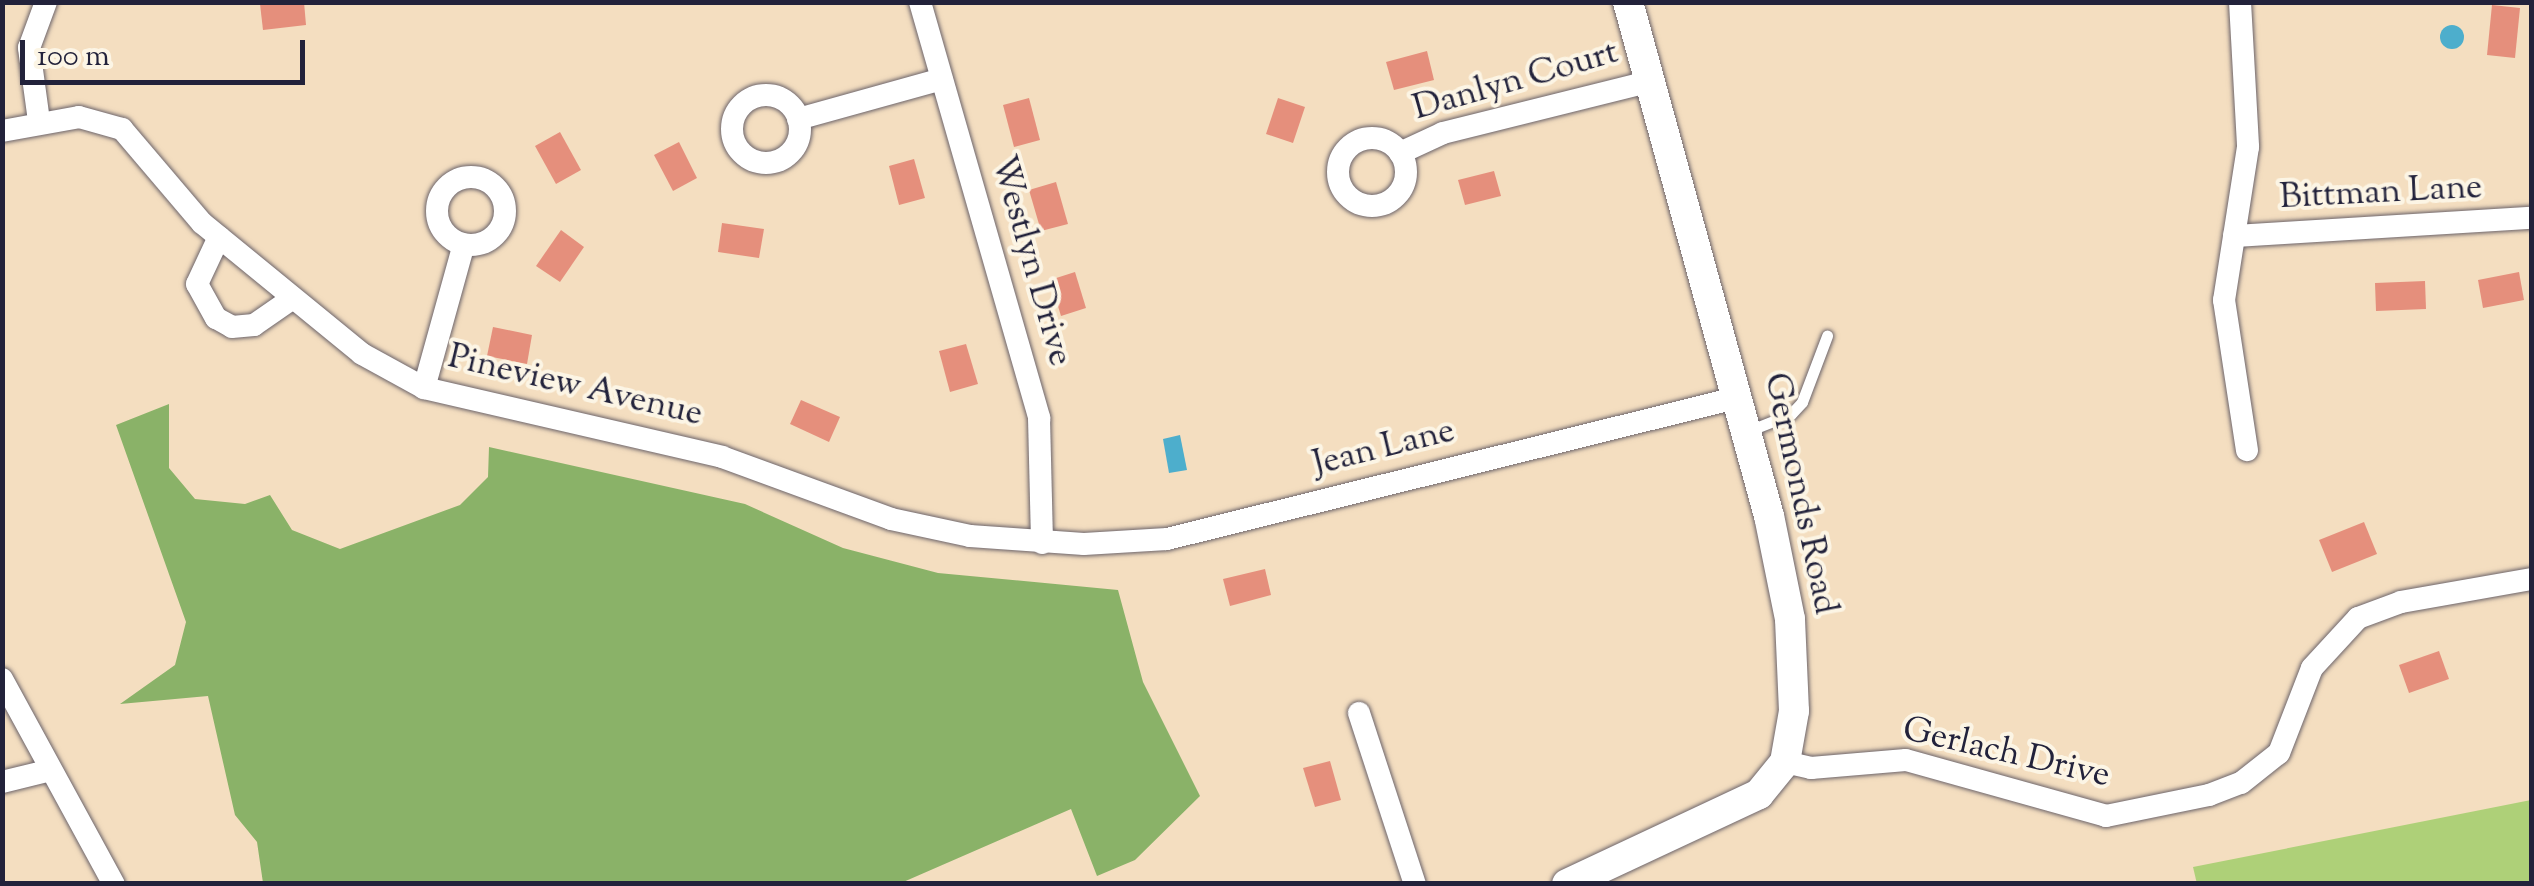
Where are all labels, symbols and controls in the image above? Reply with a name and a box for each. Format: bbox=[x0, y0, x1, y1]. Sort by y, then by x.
scale bar bbox=[25, 20, 310, 82]
street label: Danlyn Court bbox=[1409, 33, 1623, 131]
text: 100 m bbox=[37, 36, 110, 79]
street label: Westlyn Drive bbox=[980, 151, 1080, 371]
street label: Bittman Lane bbox=[2279, 168, 2483, 220]
street label: Pineview Avenue bbox=[444, 337, 706, 437]
street label: Germonds Road bbox=[1753, 369, 1845, 619]
street label: Jean Lane bbox=[1309, 411, 1459, 487]
street label: Gerlach Drive bbox=[1898, 710, 2114, 798]

